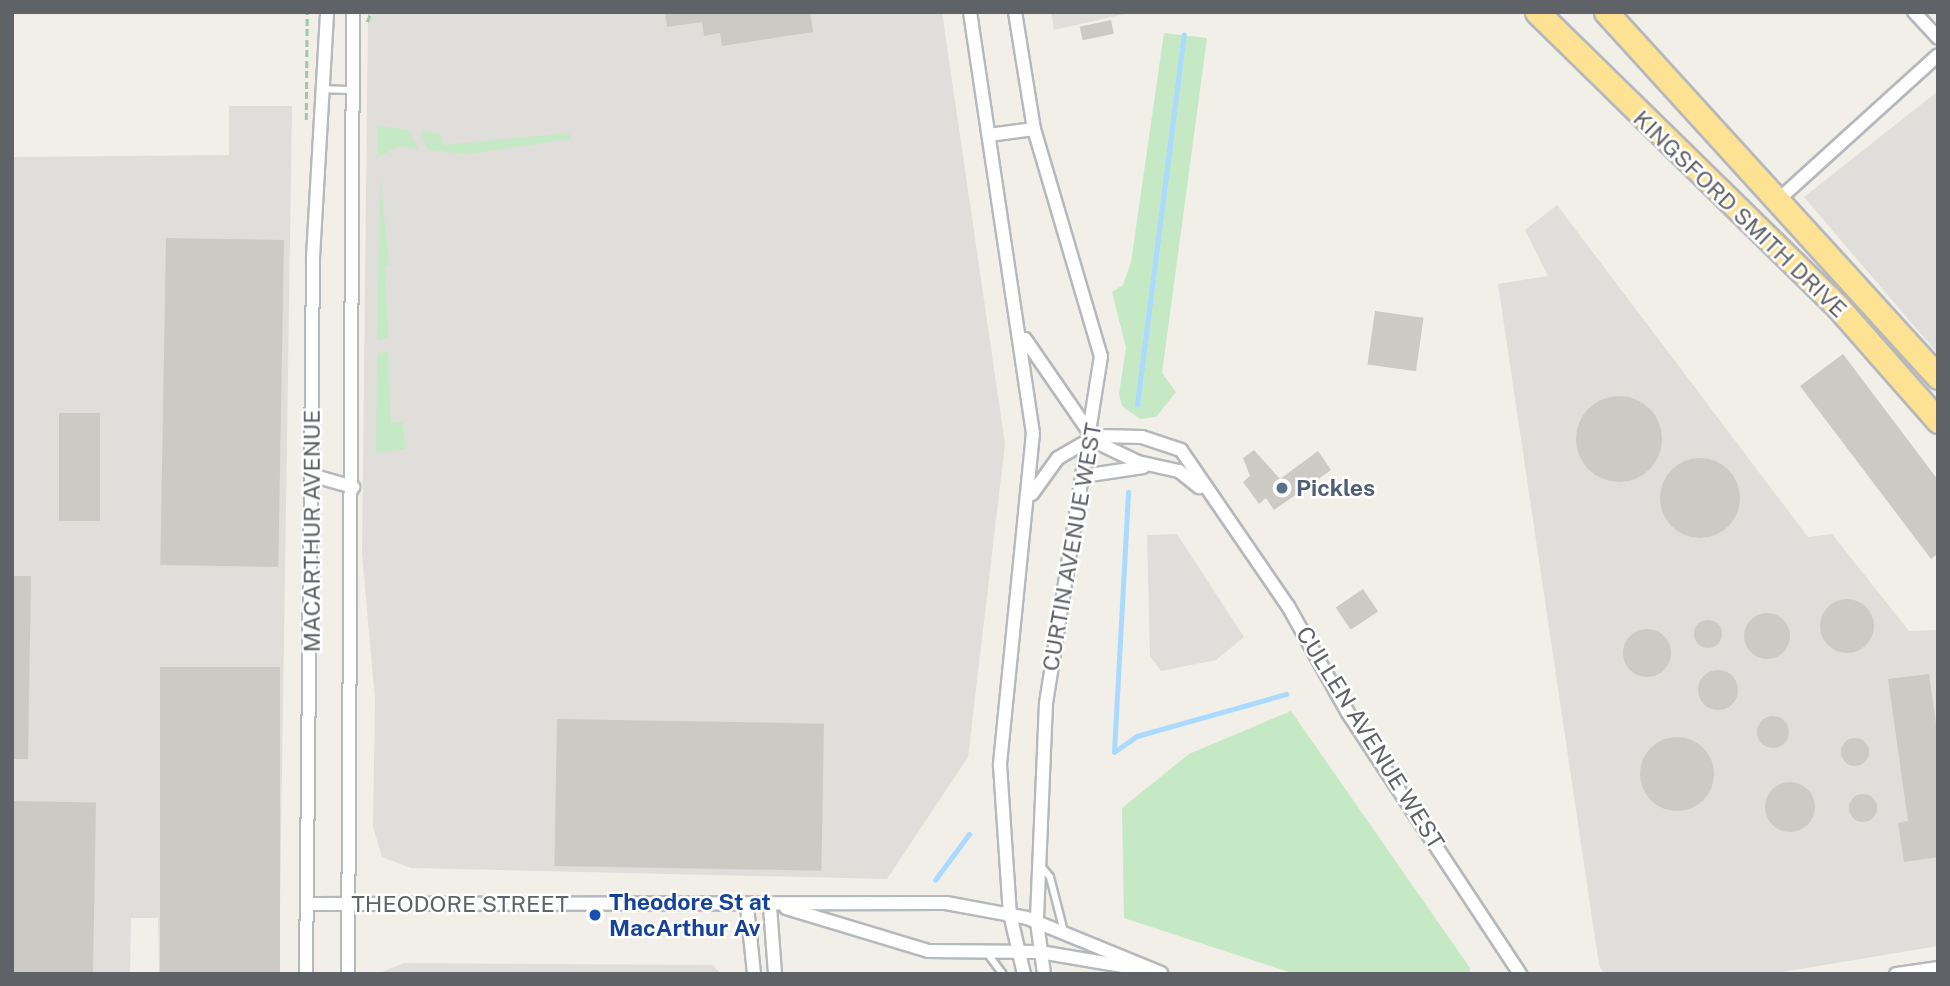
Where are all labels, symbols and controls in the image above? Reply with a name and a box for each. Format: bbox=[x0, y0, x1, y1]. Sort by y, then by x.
street label: KINGSFORD SMITH DRIVE bbox=[1628, 105, 1852, 323]
street label: MACARTHUR AVENUE bbox=[298, 410, 326, 652]
street label: CURTIN AVENUE WEST bbox=[1037, 420, 1107, 674]
place label: Pickles bbox=[1296, 474, 1375, 502]
marker: Pickles bbox=[1274, 480, 1290, 496]
street label: CULLEN AVENUE WEST bbox=[1290, 621, 1450, 855]
place label: Theodore St at MacArthur Av bbox=[609, 888, 771, 942]
street label: THEODORE STREET bbox=[351, 890, 569, 918]
marker: Theodore St at MacArthur Av bbox=[587, 907, 603, 923]

